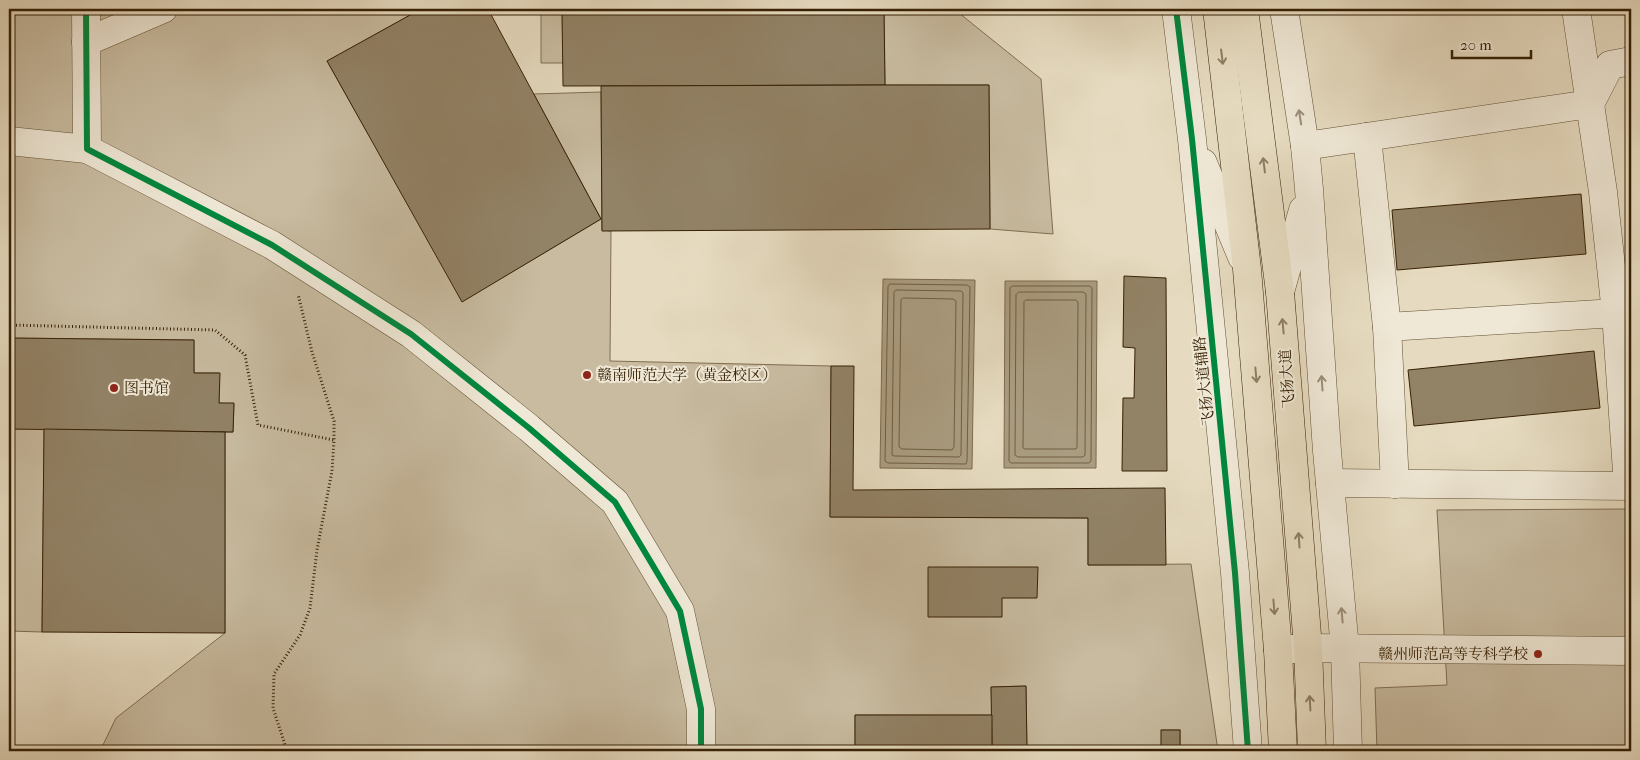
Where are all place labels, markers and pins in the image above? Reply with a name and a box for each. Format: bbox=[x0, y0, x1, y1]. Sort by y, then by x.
place label: 赣南师范大学（黄金校区） bbox=[597, 366, 777, 384]
marker: 赣南师范大学（黄金校区） bbox=[581, 369, 593, 381]
place label: 图书馆 bbox=[124, 379, 169, 397]
marker: 图书馆 bbox=[108, 382, 120, 394]
place label: 赣州师范高等专科学校 bbox=[1378, 645, 1528, 663]
marker: 赣州师范高等专科学校 bbox=[1532, 648, 1544, 660]

